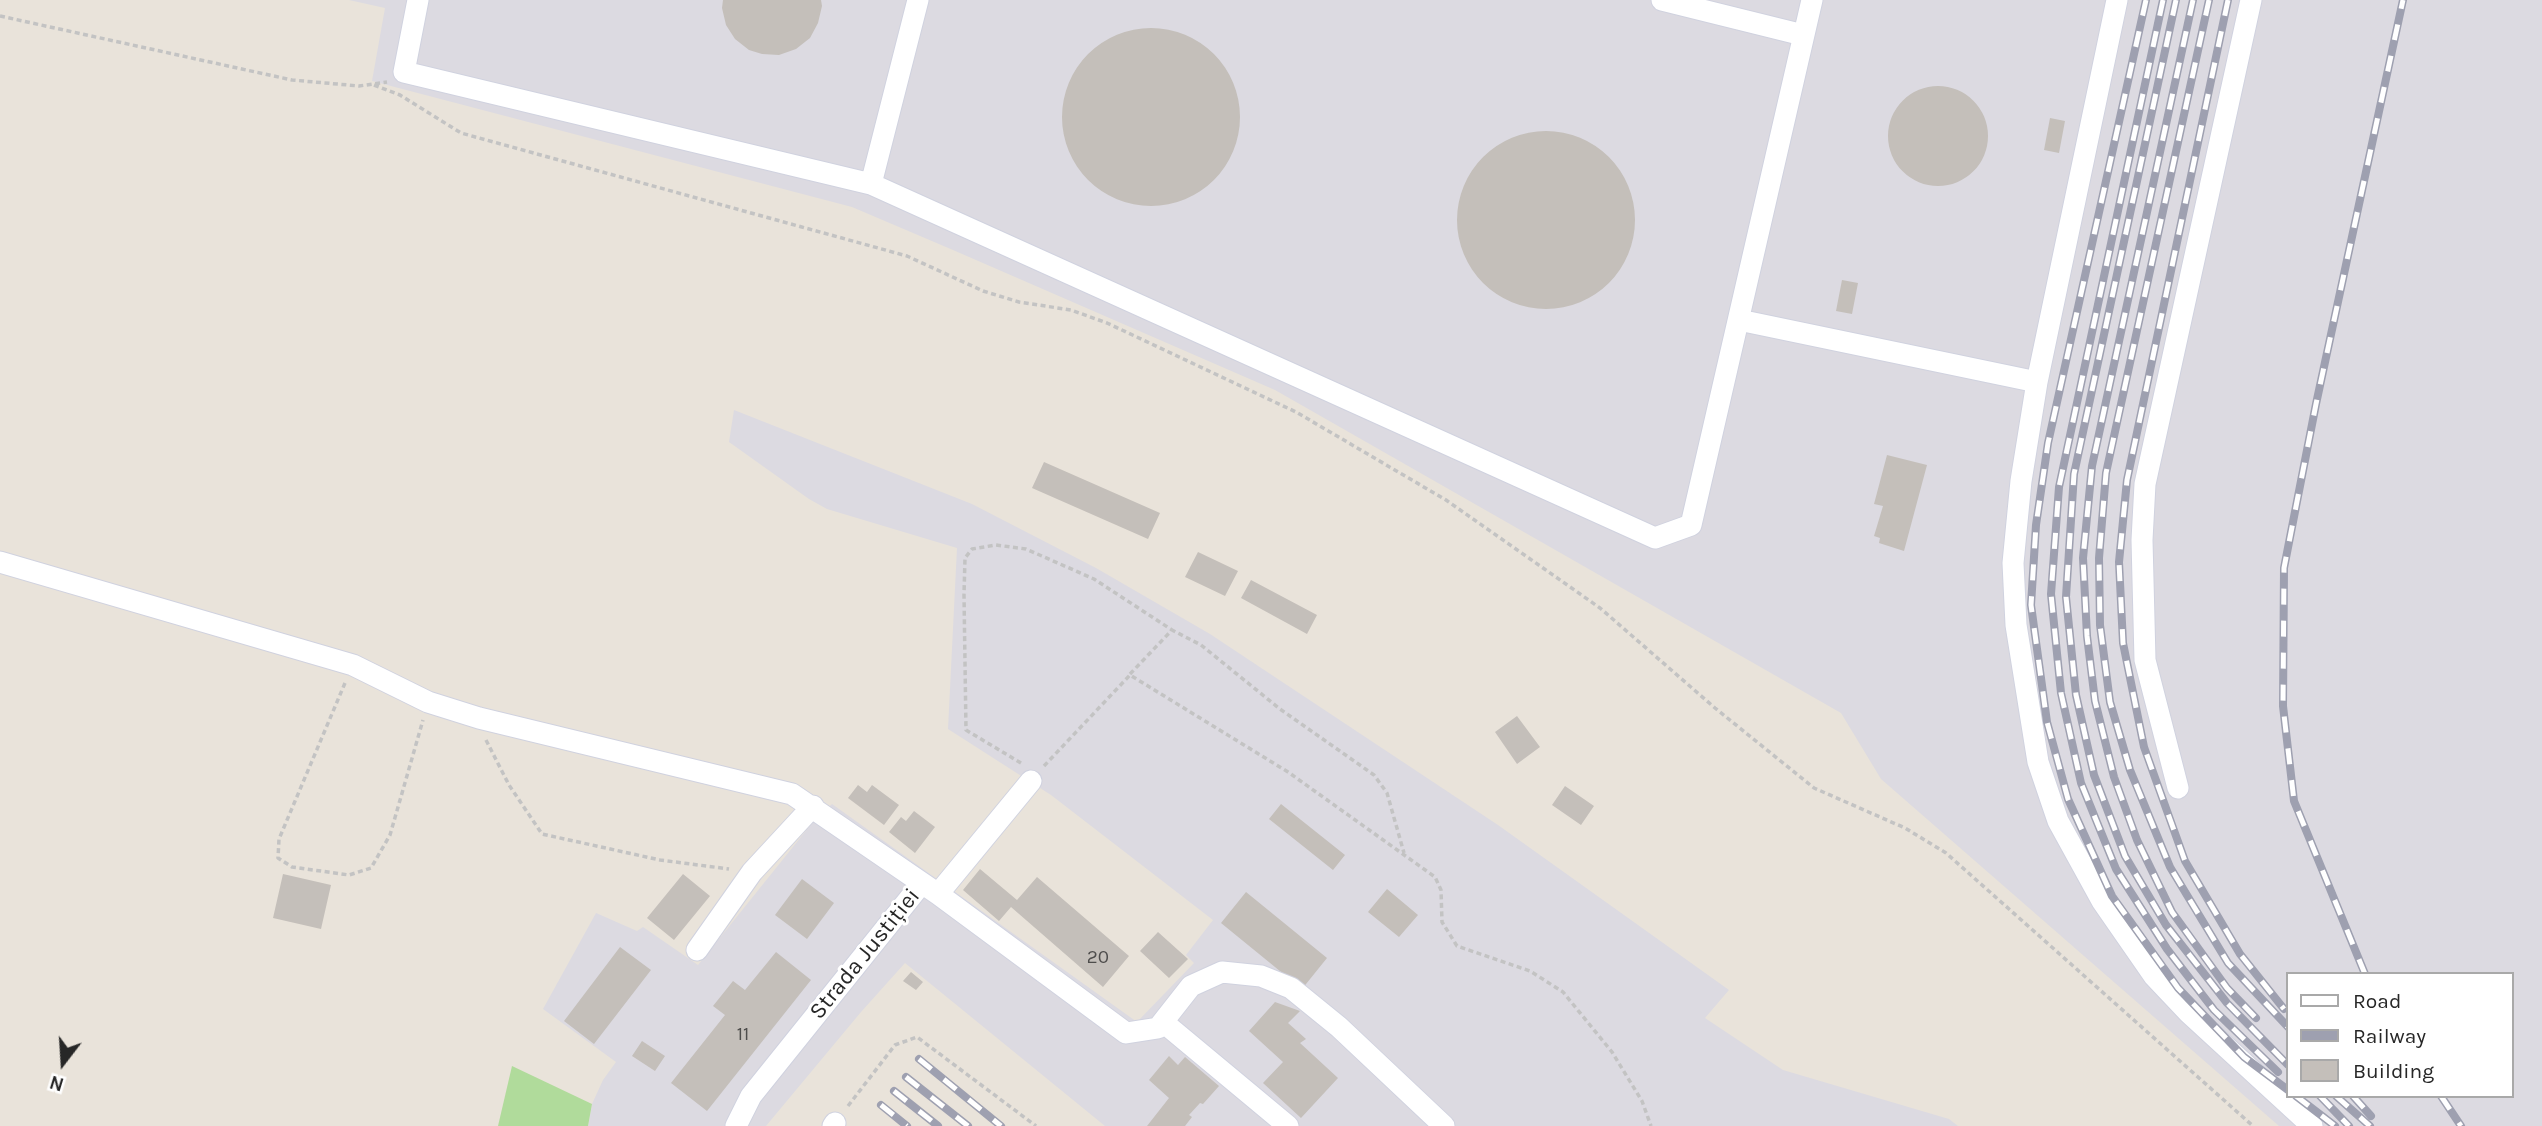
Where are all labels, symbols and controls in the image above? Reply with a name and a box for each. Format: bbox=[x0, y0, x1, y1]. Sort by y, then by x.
street label: Strada Justiției bbox=[804, 883, 926, 1025]
house number: 20 bbox=[1087, 947, 1109, 969]
legend bbox=[2286, 972, 2514, 1098]
text: Road bbox=[2353, 989, 2401, 1013]
house number: 11 bbox=[737, 1024, 749, 1046]
text: Railway bbox=[2353, 1024, 2426, 1048]
north arrow bbox=[28, 1028, 98, 1098]
text: Building bbox=[2353, 1059, 2434, 1083]
text: N bbox=[47, 1071, 67, 1096]

